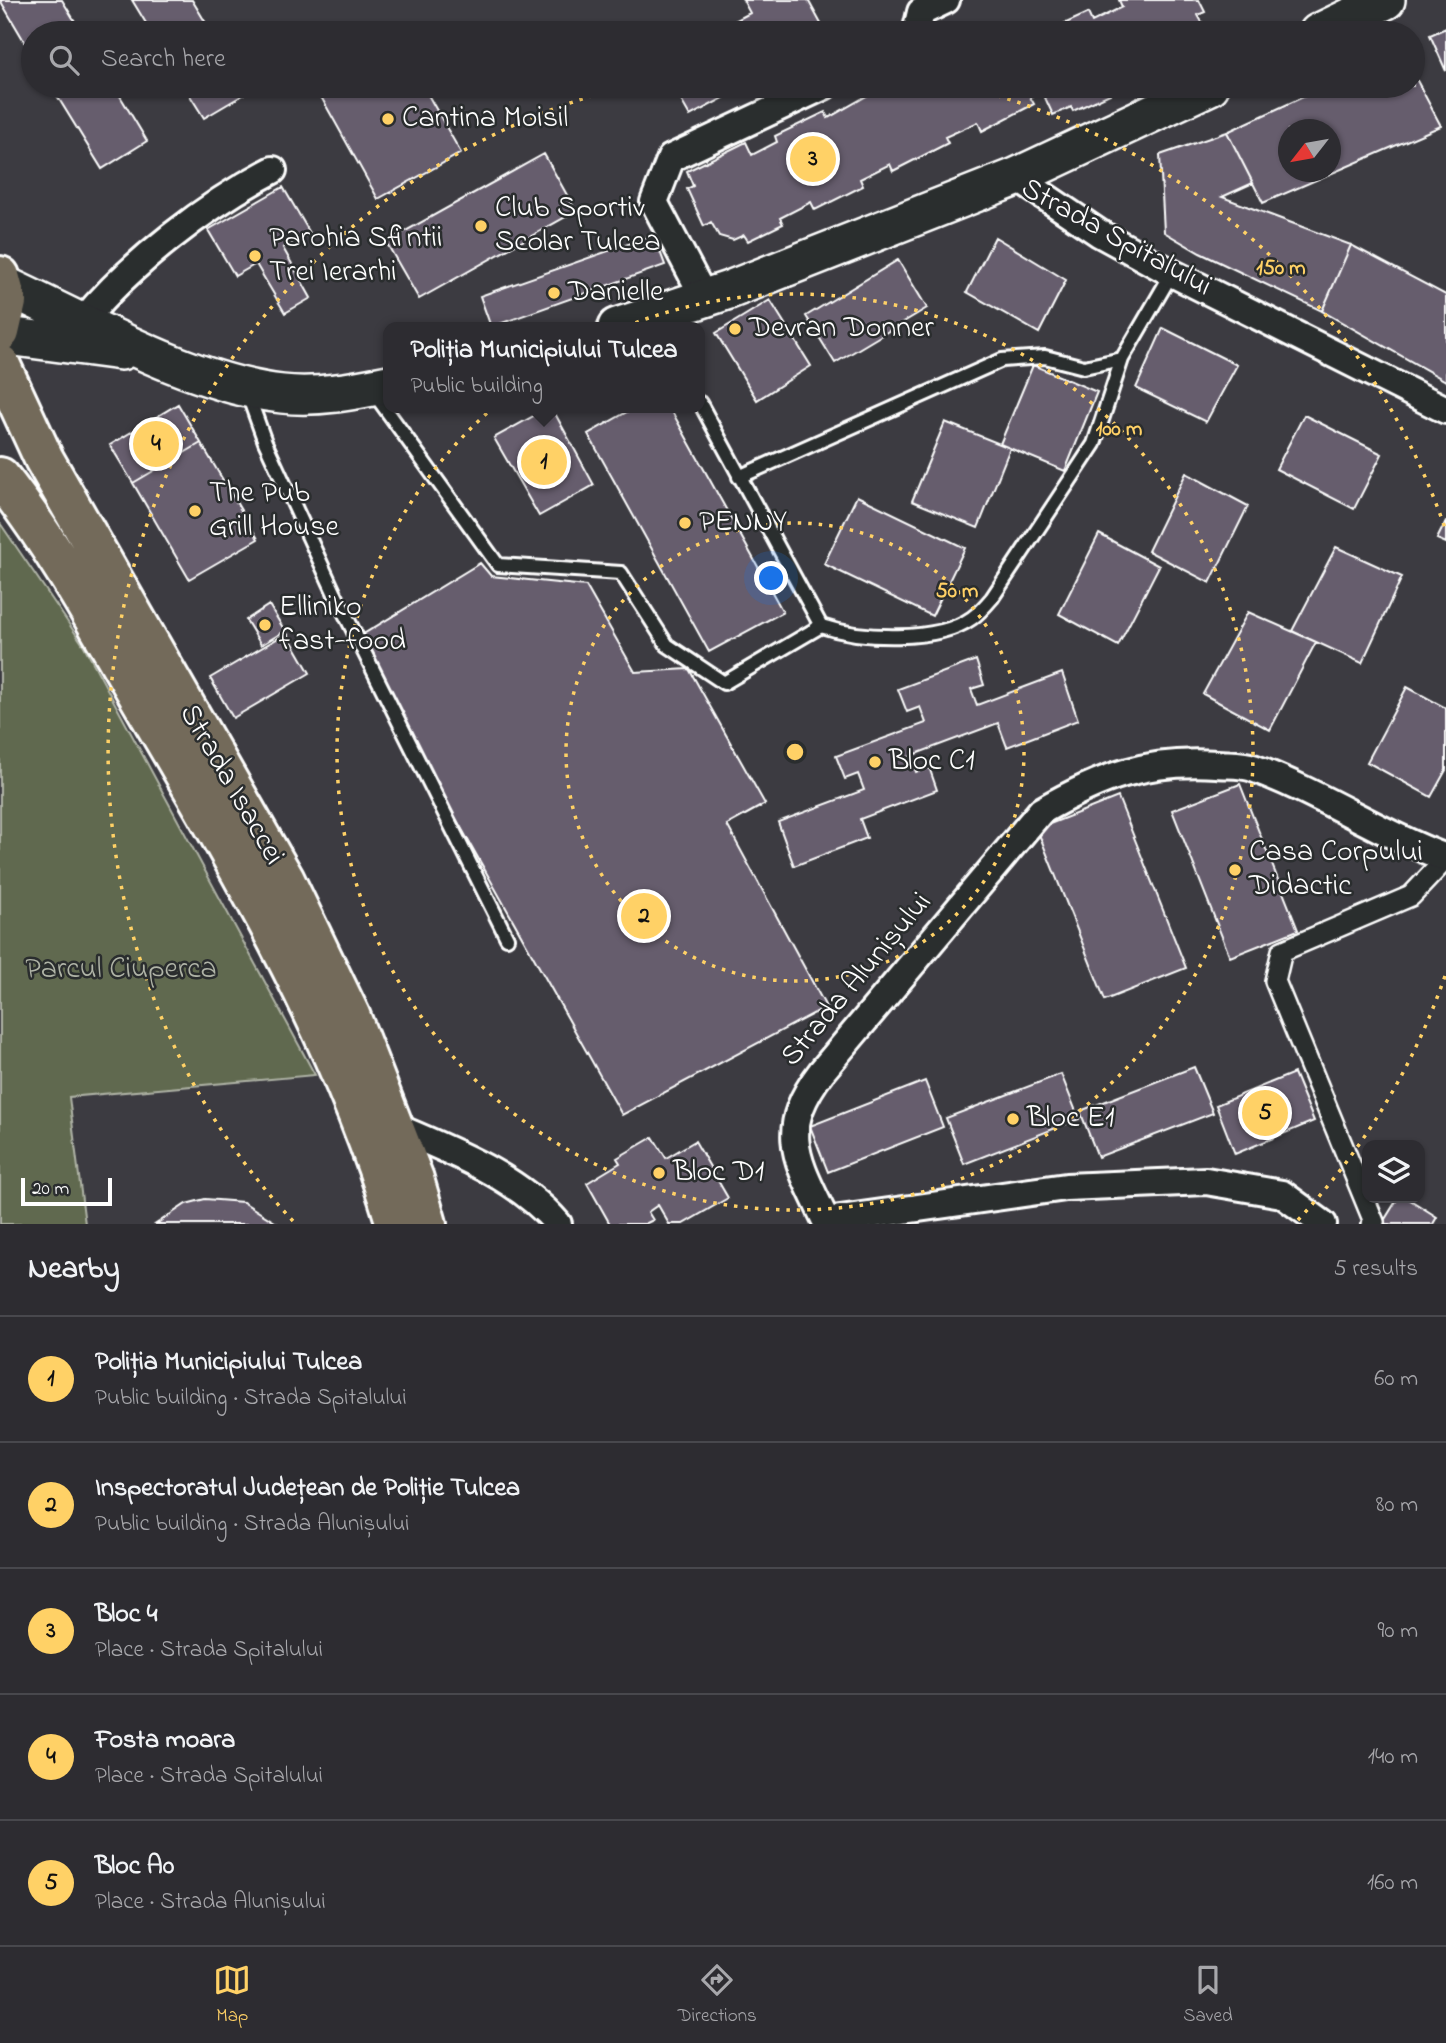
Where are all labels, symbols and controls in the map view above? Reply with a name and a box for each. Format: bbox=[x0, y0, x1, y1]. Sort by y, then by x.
search box bbox=[21, 21, 1425, 98]
icon: search bbox=[45, 41, 83, 79]
text: Search here bbox=[101, 41, 226, 79]
place label: Cantina Moisil bbox=[402, 97, 568, 141]
marker: Cantina Moisil bbox=[380, 111, 396, 127]
north arrow bbox=[1278, 119, 1341, 182]
pin: 3 bbox=[790, 133, 836, 185]
street label: Strada Spitalului bbox=[1013, 167, 1219, 309]
place label: Club Sportiv Scolar Tulcea bbox=[495, 187, 661, 265]
place label: Parohia Sfintii Trei Ierarhi bbox=[269, 217, 442, 295]
marker: Club Sportiv Scolar Tulcea bbox=[473, 218, 489, 234]
marker: Parohia Sfintii Trei Ierarhi bbox=[247, 248, 263, 264]
text: 150 m bbox=[1256, 254, 1306, 284]
place label: Danielle bbox=[567, 271, 664, 315]
marker: Danielle bbox=[546, 285, 562, 301]
place label: Devran Donner bbox=[748, 307, 934, 351]
marker: Devran Donner bbox=[727, 321, 743, 337]
popup bbox=[383, 322, 705, 413]
text: Poliția Municipiului Tulcea bbox=[410, 332, 678, 370]
text: Public building bbox=[410, 370, 543, 403]
text: 100 m bbox=[1096, 415, 1142, 445]
pin: 4 bbox=[133, 418, 179, 470]
pin: 1 bbox=[521, 436, 567, 488]
place label: The Pub Grill House bbox=[209, 472, 339, 550]
place label: PENNY bbox=[699, 501, 787, 545]
marker: The Pub Grill House bbox=[187, 503, 203, 519]
marker: PENNY bbox=[677, 515, 693, 531]
your location bbox=[754, 561, 788, 595]
text: 50 m bbox=[936, 577, 978, 607]
place label: Elliniko fast-food bbox=[279, 586, 406, 664]
marker: Elliniko fast-food bbox=[257, 617, 273, 633]
street label: Strada Isaccei bbox=[167, 696, 295, 874]
centre of rings bbox=[783, 740, 807, 764]
place label: Bloc C1 bbox=[888, 740, 975, 784]
marker: Bloc C1 bbox=[867, 754, 883, 770]
place label: Casa Corpului Didactic bbox=[1248, 831, 1423, 909]
marker: Casa Corpului Didactic bbox=[1227, 862, 1243, 878]
street label: Strada Alunișului bbox=[771, 883, 943, 1077]
pin: 2 bbox=[621, 890, 667, 942]
park label: Parcul Ciuperca bbox=[25, 948, 217, 992]
pin: 5 bbox=[1242, 1087, 1288, 1139]
place label: Bloc E1 bbox=[1026, 1097, 1115, 1141]
marker: Bloc E1 bbox=[1005, 1111, 1021, 1127]
map controls bbox=[1362, 1140, 1425, 1203]
button: layers bbox=[1362, 1140, 1425, 1203]
place label: Bloc D1 bbox=[672, 1151, 764, 1195]
marker: Bloc D1 bbox=[651, 1165, 667, 1181]
scale bar bbox=[21, 1175, 112, 1207]
text: 20 m bbox=[32, 1176, 69, 1203]
text: Nearby bbox=[28, 1248, 120, 1292]
text: 5 results bbox=[1334, 1253, 1418, 1286]
text: Poliția Municipiului Tulcea bbox=[95, 1344, 362, 1382]
text: 1 bbox=[47, 1363, 55, 1396]
text: 60 m bbox=[1374, 1363, 1418, 1396]
text: Public building · Strada Spitalului bbox=[95, 1382, 407, 1415]
text: Inspectoratul Județean de Poliție Tulcea bbox=[95, 1470, 520, 1508]
text: 2 bbox=[45, 1489, 57, 1522]
text: 80 m bbox=[1376, 1489, 1418, 1522]
text: Public building · Strada Alunișului bbox=[95, 1508, 409, 1541]
text: Bloc 4 bbox=[95, 1596, 158, 1634]
text: 3 bbox=[46, 1615, 56, 1648]
text: 90 m bbox=[1378, 1615, 1418, 1648]
text: Place · Strada Spitalului bbox=[95, 1634, 323, 1667]
text: Fosta moara bbox=[95, 1722, 235, 1760]
text: 4 bbox=[46, 1741, 56, 1774]
text: 140 m bbox=[1368, 1741, 1418, 1774]
text: Place · Strada Spitalului bbox=[95, 1760, 323, 1793]
text: Bloc A0 bbox=[95, 1848, 174, 1886]
text: 5 bbox=[44, 1867, 58, 1900]
text: 160 m bbox=[1367, 1867, 1418, 1900]
text: Place · Strada Alunișului bbox=[95, 1886, 326, 1919]
tab: Map bbox=[213, 1961, 251, 2030]
tab: Directions bbox=[678, 1961, 757, 2030]
tab: Saved bbox=[1183, 1961, 1233, 2030]

